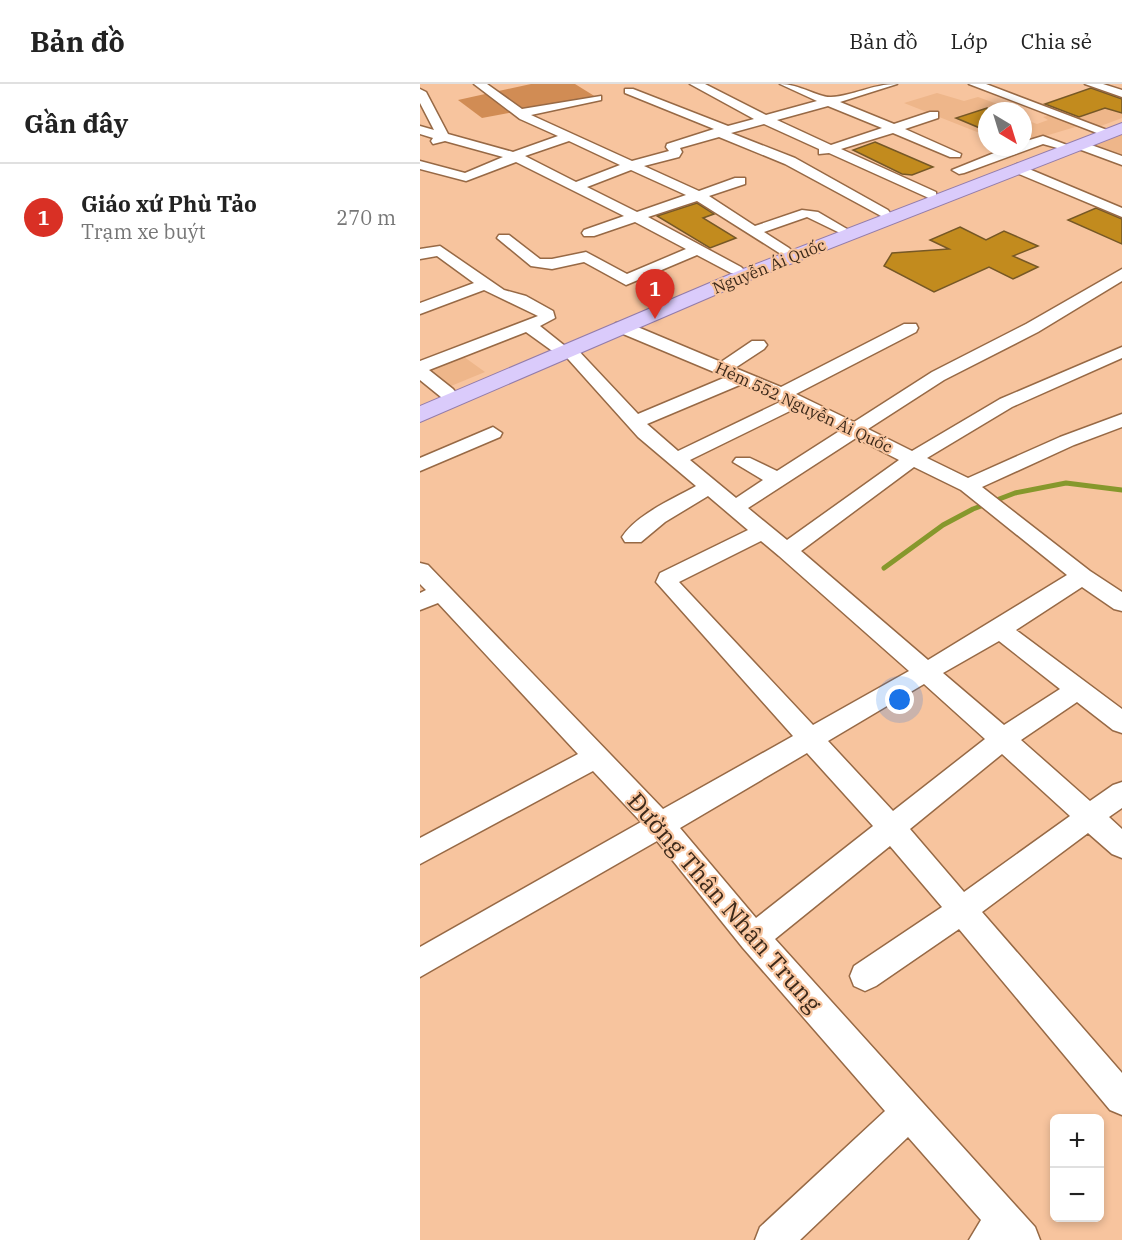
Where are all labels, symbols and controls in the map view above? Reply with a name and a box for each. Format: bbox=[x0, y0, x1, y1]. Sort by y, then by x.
text: Bản đồ bbox=[30, 23, 125, 60]
text: Bản đồ bbox=[849, 27, 918, 55]
text: Lớp bbox=[951, 27, 988, 55]
text: Chia sẻ bbox=[1021, 27, 1092, 55]
north arrow bbox=[978, 102, 1032, 156]
text: Gần đây bbox=[24, 106, 128, 140]
text: Giáo xứ Phù Tảo bbox=[81, 189, 257, 218]
text: 1 bbox=[38, 204, 50, 231]
text: 270 m bbox=[336, 204, 396, 231]
text: Trạm xe buýt bbox=[81, 218, 206, 245]
street label: Nguyễn Ái Quốc bbox=[709, 233, 828, 298]
pin: 1 bbox=[636, 270, 674, 319]
street label: Hẻm 552 Nguyễn Ái Quốc bbox=[712, 356, 896, 457]
your location bbox=[885, 685, 914, 714]
street label: Đường Thân Nhân Trung bbox=[621, 785, 829, 1019]
map controls bbox=[1050, 1114, 1104, 1222]
button: + bbox=[1050, 1114, 1104, 1168]
button: − bbox=[1050, 1168, 1104, 1222]

